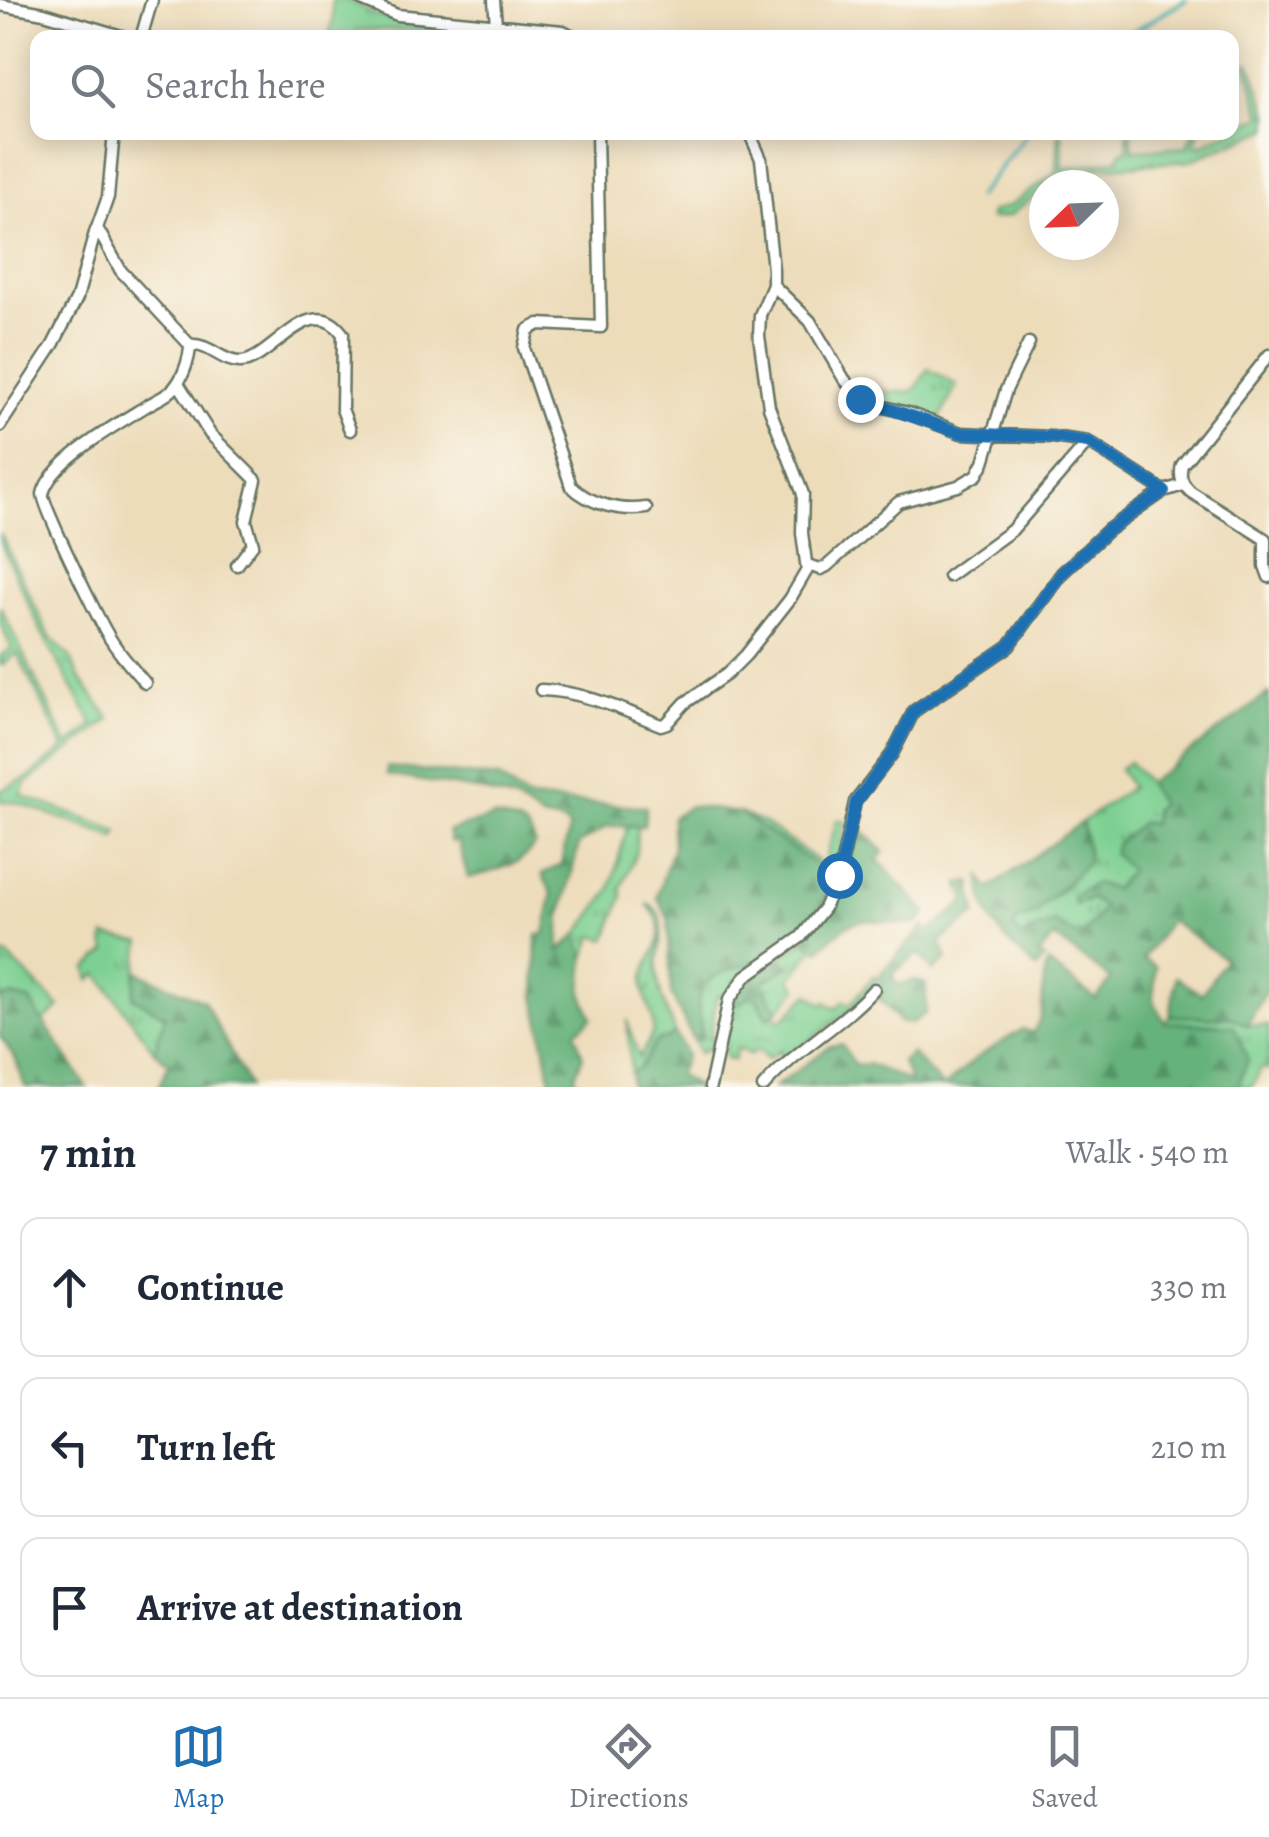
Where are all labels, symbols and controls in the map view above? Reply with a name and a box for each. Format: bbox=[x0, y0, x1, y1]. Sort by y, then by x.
search box bbox=[30, 30, 1239, 140]
icon: search bbox=[65, 58, 120, 113]
text: Search here bbox=[145, 59, 326, 111]
north arrow bbox=[1029, 170, 1119, 260]
route end bbox=[838, 377, 884, 423]
route start bbox=[817, 853, 863, 899]
text: 7 min bbox=[40, 1124, 136, 1181]
text: Walk · 540 m bbox=[1066, 1130, 1229, 1174]
icon: ahead bbox=[42, 1260, 97, 1315]
text: Continue bbox=[137, 1261, 284, 1313]
text: 330 m bbox=[1150, 1265, 1227, 1309]
icon: left bbox=[42, 1420, 97, 1475]
text: Turn left bbox=[137, 1421, 276, 1473]
text: 210 m bbox=[1151, 1425, 1227, 1469]
icon: arrive bbox=[42, 1580, 97, 1635]
text: Arrive at destination bbox=[137, 1581, 463, 1633]
tab: Map bbox=[171, 1719, 226, 1817]
tab: Directions bbox=[569, 1719, 689, 1817]
tab: Saved bbox=[1031, 1719, 1098, 1817]

